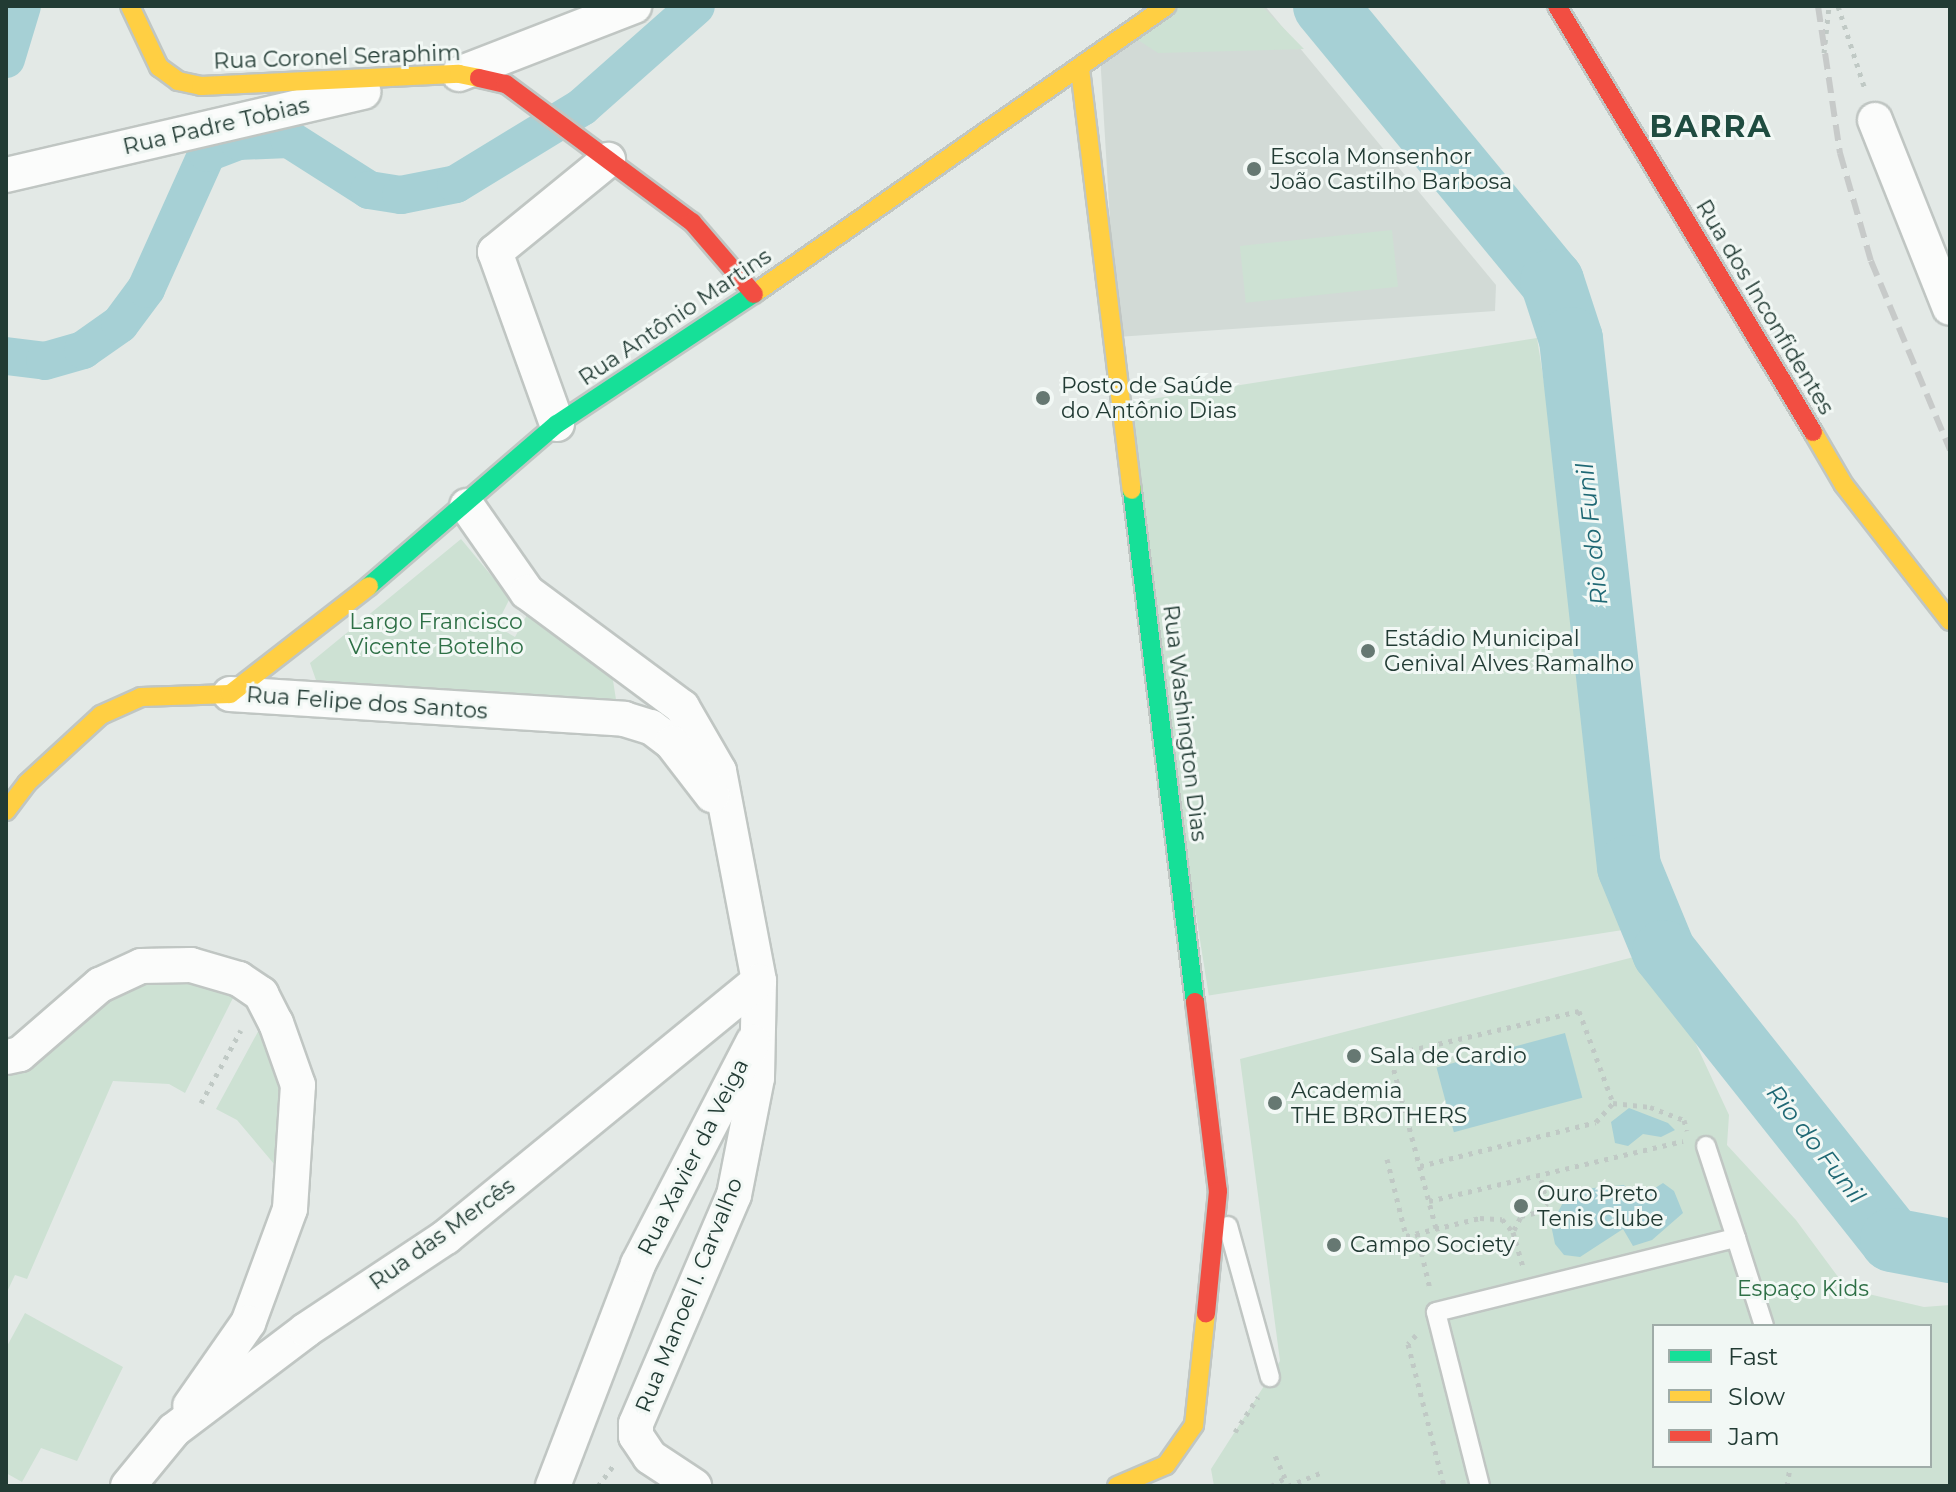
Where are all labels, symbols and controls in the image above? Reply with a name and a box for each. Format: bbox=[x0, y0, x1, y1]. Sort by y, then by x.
street label: Rua Coronel Seraphim bbox=[213, 39, 461, 75]
street label: Rua Padre Tobias bbox=[120, 92, 312, 160]
district label: BARRA bbox=[1649, 109, 1773, 145]
place label: Escola Monsenhor João Castilho Barbosa bbox=[1270, 143, 1512, 194]
marker: Escola Monsenhor João Castilho Barbosa bbox=[1245, 160, 1263, 178]
street label: Rua dos Inconfidentes bbox=[1690, 195, 1840, 419]
street label: Rua Antônio Martins bbox=[574, 243, 776, 391]
place label: Posto de Saúde do Antônio Dias bbox=[1061, 372, 1237, 424]
marker: Posto de Saúde do Antônio Dias bbox=[1032, 387, 1054, 409]
water label: Rio do Funil bbox=[1570, 461, 1614, 607]
street label: Rua Washington Dias bbox=[1157, 603, 1213, 843]
park label: Largo Francisco Vicente Botelho bbox=[348, 608, 524, 660]
place label: Estádio Municipal Genival Alves Ramalho bbox=[1384, 625, 1634, 676]
marker: Estádio Municipal Genival Alves Ramalho bbox=[1359, 642, 1377, 660]
street label: Rua Felipe dos Santos bbox=[246, 681, 488, 725]
place label: Sala de Cardio bbox=[1370, 1043, 1527, 1069]
marker: Sala de Cardio bbox=[1345, 1047, 1363, 1065]
street label: Rua Xavier da Veiga bbox=[632, 1054, 754, 1260]
place label: Academia THE BROTHERS bbox=[1291, 1077, 1467, 1128]
water label: Rio do Funil bbox=[1761, 1079, 1871, 1209]
marker: Academia THE BROTHERS bbox=[1266, 1094, 1284, 1112]
street label: Rua das Mercês bbox=[364, 1173, 520, 1295]
street label: Rua Manoel I. Carvalho bbox=[630, 1174, 748, 1416]
place label: Ouro Preto Tenis Clube bbox=[1537, 1180, 1663, 1232]
marker: Ouro Preto Tenis Clube bbox=[1512, 1197, 1530, 1215]
place label: Campo Society bbox=[1350, 1232, 1515, 1258]
marker: Campo Society bbox=[1325, 1236, 1343, 1254]
park label: Espaço Kids bbox=[1737, 1276, 1869, 1302]
legend bbox=[1652, 1324, 1932, 1468]
text: Fast bbox=[1728, 1342, 1778, 1371]
text: Slow bbox=[1728, 1382, 1785, 1411]
text: Jam bbox=[1728, 1422, 1780, 1451]

